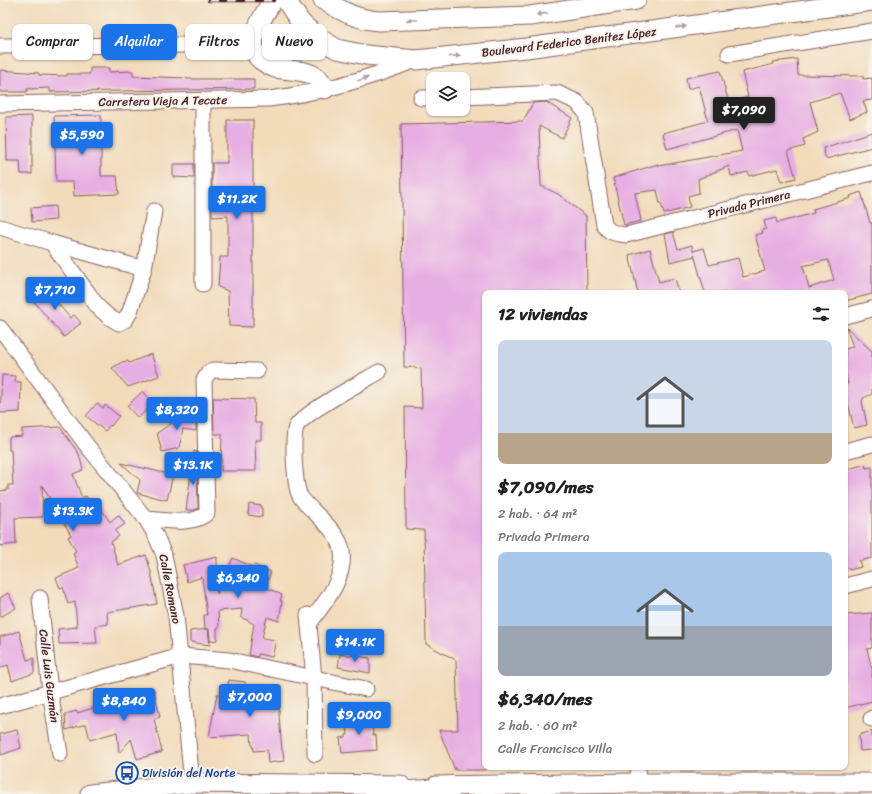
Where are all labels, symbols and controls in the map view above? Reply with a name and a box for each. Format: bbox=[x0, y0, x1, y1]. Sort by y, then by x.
one-way arrow bbox=[536, 11, 548, 17]
one-way arrow bbox=[405, 17, 418, 23]
street label: Boulevard Federico Benítez López bbox=[480, 20, 658, 64]
chip: Comprar bbox=[12, 24, 93, 60]
chip: Alquilar bbox=[101, 24, 177, 60]
chip: Filtros bbox=[185, 24, 254, 60]
chip: Nuevo bbox=[262, 24, 327, 60]
one-way arrow bbox=[675, 24, 687, 31]
one-way arrow bbox=[449, 52, 461, 59]
map controls bbox=[426, 72, 470, 116]
button: layers bbox=[426, 72, 470, 116]
one-way arrow bbox=[357, 75, 369, 81]
street label: Carretera Vieja A Tecate bbox=[98, 89, 228, 113]
pin: $7,090 bbox=[711, 97, 777, 131]
text: $7,090 bbox=[722, 98, 766, 121]
pin: $5,590 bbox=[49, 122, 115, 156]
text: $5,590 bbox=[60, 123, 104, 146]
street label: Privada Primera bbox=[705, 183, 793, 225]
pin: $11.2K bbox=[204, 186, 270, 220]
text: $11.2K bbox=[217, 187, 257, 210]
pin: $7,710 bbox=[22, 277, 88, 311]
text: $7,710 bbox=[35, 278, 75, 301]
text: 12 viviendas bbox=[498, 299, 587, 329]
icon: filters bbox=[810, 303, 832, 325]
icon: home bbox=[629, 366, 701, 438]
pin: $8,320 bbox=[144, 397, 210, 431]
text: $8,320 bbox=[156, 398, 198, 421]
pin: $13.1K bbox=[160, 452, 226, 486]
text: $13.1K bbox=[174, 453, 212, 476]
text: $7,090/mes bbox=[498, 472, 594, 502]
pin: $13.3K bbox=[40, 498, 106, 532]
text: $13.3K bbox=[53, 499, 93, 522]
text: 2 hab. · 64 m² bbox=[498, 502, 577, 525]
text: Privada Primera bbox=[498, 525, 589, 548]
street label: Calle Romano bbox=[152, 552, 188, 626]
pin: $6,340 bbox=[205, 565, 271, 599]
text: $6,340 bbox=[216, 566, 260, 589]
icon: home bbox=[629, 578, 701, 650]
street label: Calle Luis Guzmán bbox=[32, 628, 66, 725]
pin: $14.1K bbox=[322, 629, 388, 663]
text: $14.1K bbox=[335, 630, 375, 653]
pin: $7,000 bbox=[217, 684, 283, 718]
text: $6,340/mes bbox=[498, 684, 592, 714]
text: $7,000 bbox=[228, 685, 272, 708]
pin: $8,840 bbox=[91, 688, 157, 722]
text: $8,840 bbox=[102, 689, 146, 712]
pin: $9,000 bbox=[326, 702, 392, 736]
text: $9,000 bbox=[337, 703, 381, 726]
text: 2 hab. · 60 m² bbox=[498, 714, 577, 737]
text: Calle Francisco Villa bbox=[498, 737, 612, 760]
bus stop icon: División del Norte bbox=[114, 760, 140, 786]
place label: División del Norte bbox=[142, 762, 236, 784]

